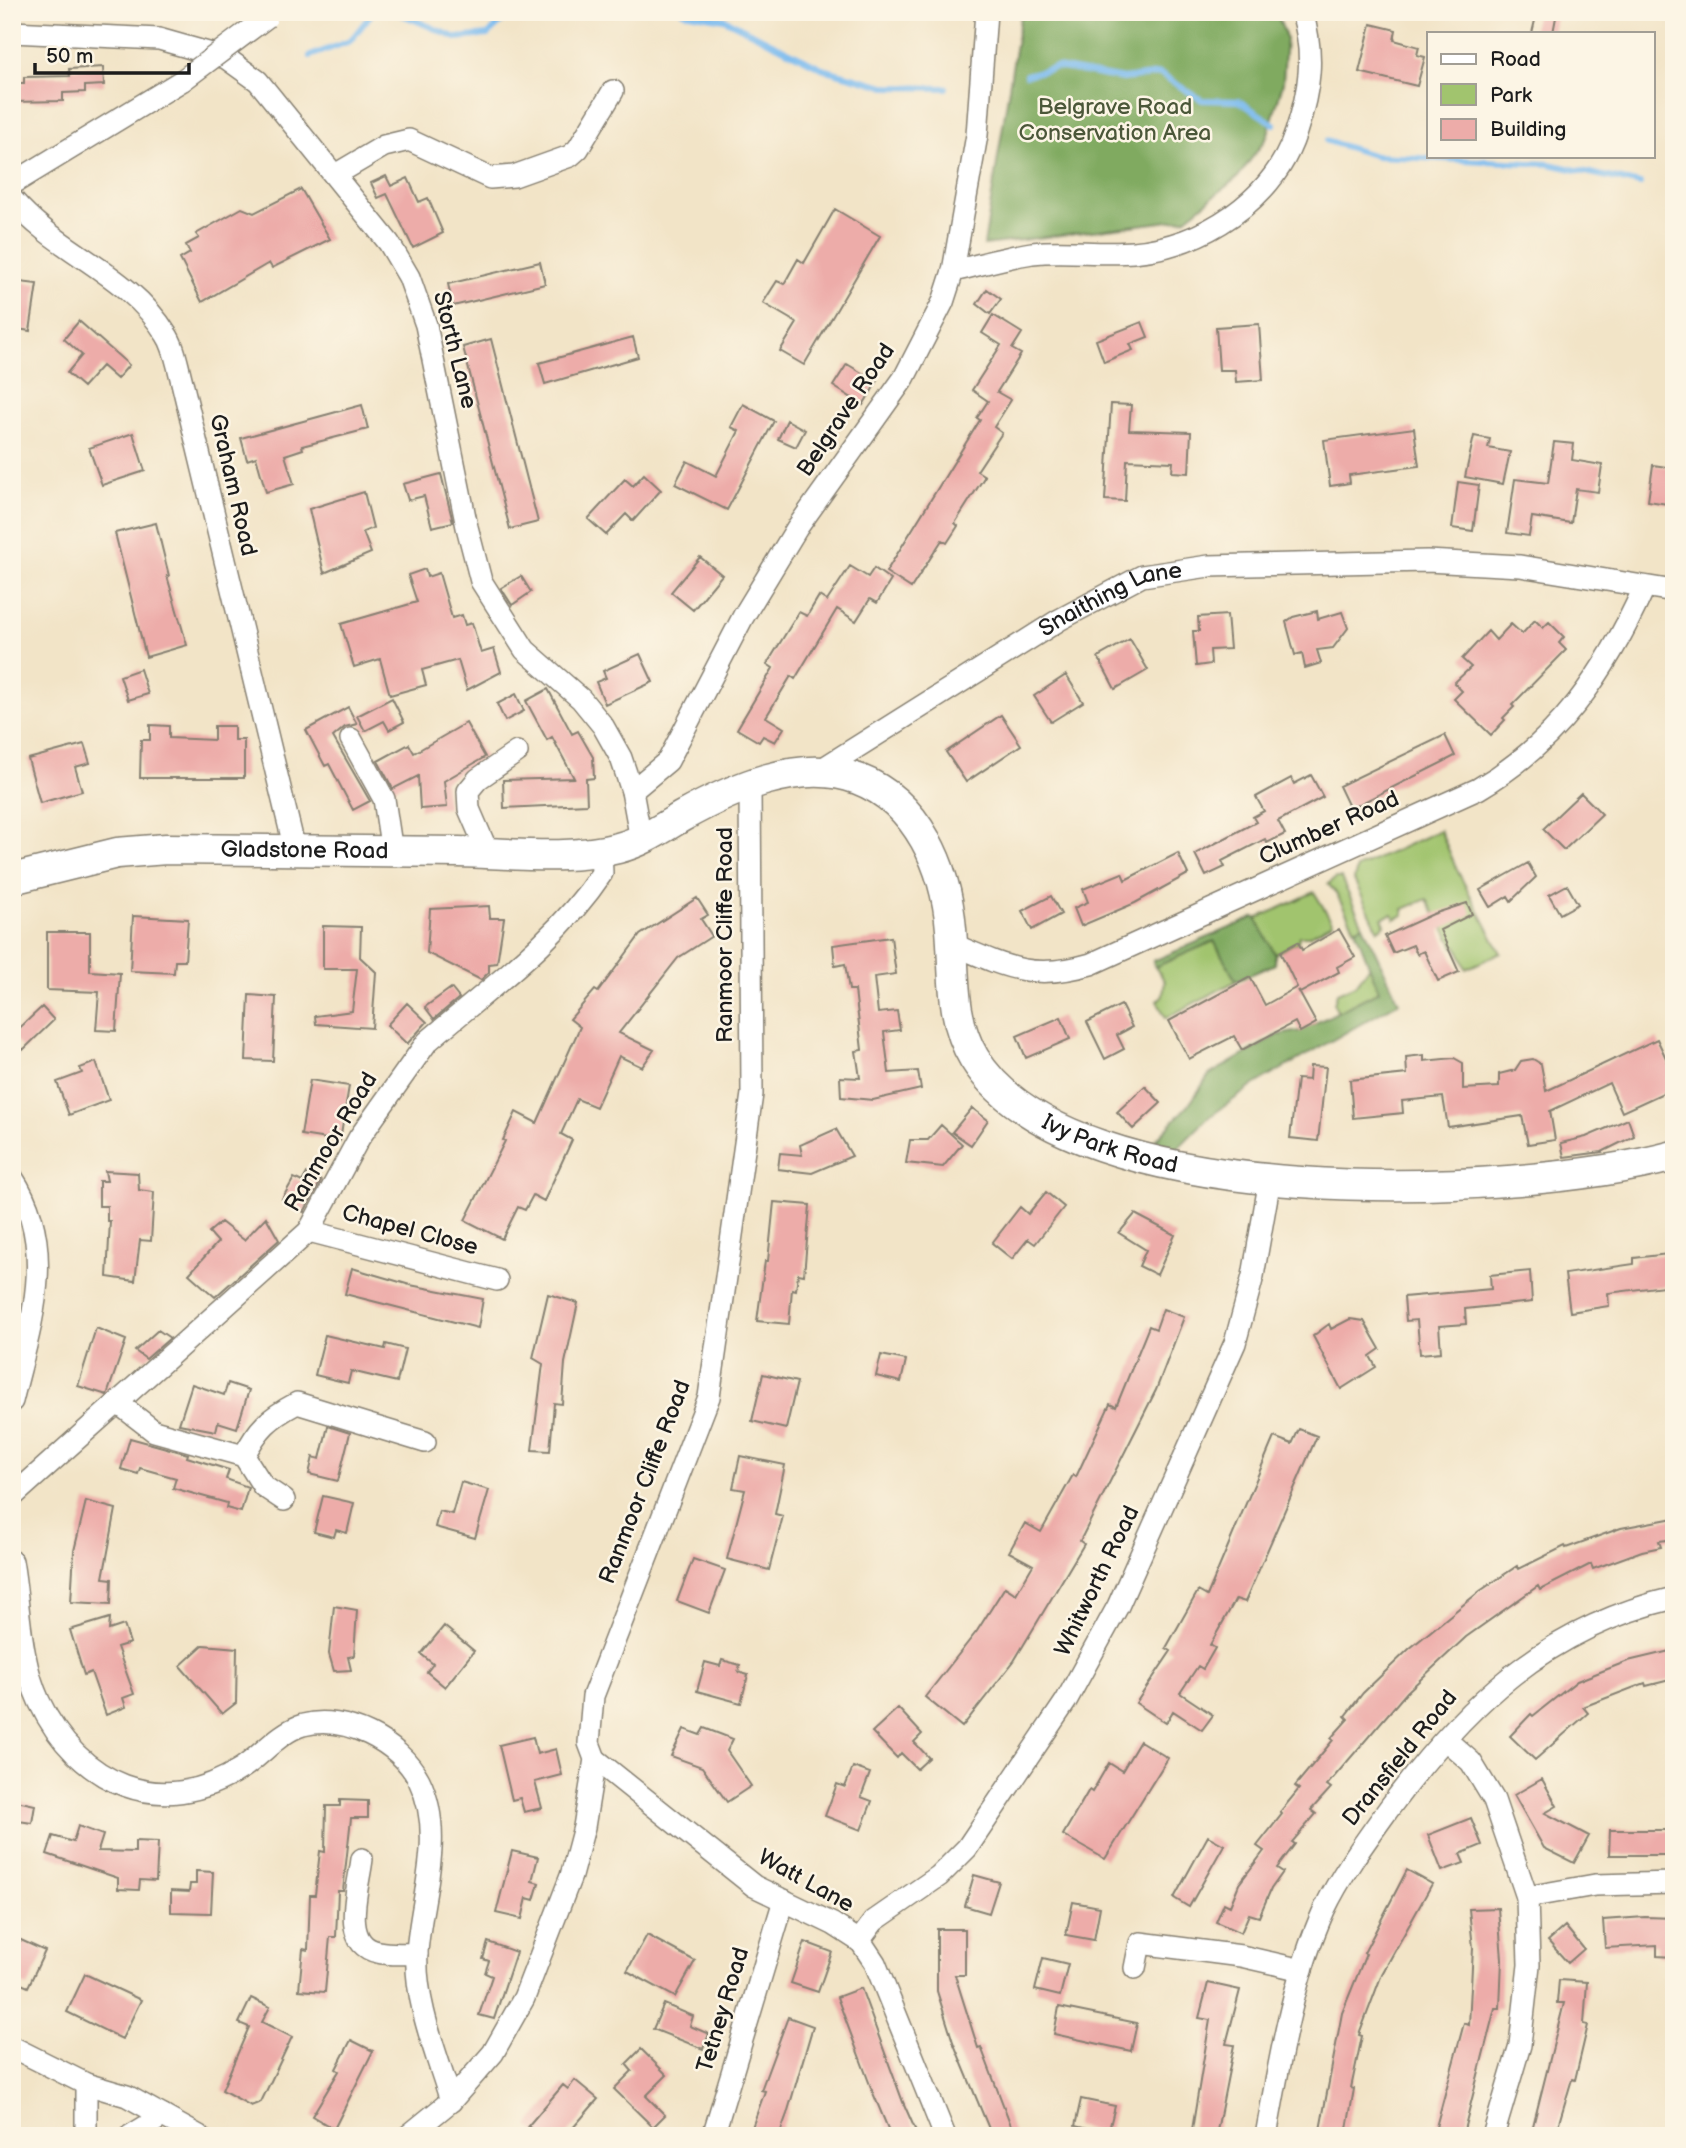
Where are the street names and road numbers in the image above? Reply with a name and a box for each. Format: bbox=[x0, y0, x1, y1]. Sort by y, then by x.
street label: Storth Lane bbox=[427, 288, 483, 412]
street label: Belgrave Road bbox=[791, 338, 901, 482]
street label: Graham Road bbox=[203, 411, 263, 559]
street label: Snaithing Lane bbox=[1034, 556, 1184, 643]
street label: Clumber Road bbox=[1255, 785, 1403, 871]
street label: Ranmoor Cliffe Road bbox=[711, 827, 739, 1043]
street label: Gladstone Road bbox=[220, 836, 389, 865]
street label: Ranmoor Road bbox=[278, 1067, 384, 1217]
street label: Ivy Park Road bbox=[1037, 1108, 1180, 1180]
street label: Chapel Close bbox=[339, 1198, 481, 1262]
street label: Ranmoor Cliffe Road bbox=[593, 1376, 697, 1588]
street label: Whitworth Road bbox=[1049, 1501, 1145, 1661]
street label: Dransfield Road bbox=[1337, 1684, 1463, 1832]
street label: Watt Lane bbox=[753, 1843, 859, 1919]
street label: Tetney Road bbox=[691, 1944, 755, 2076]

